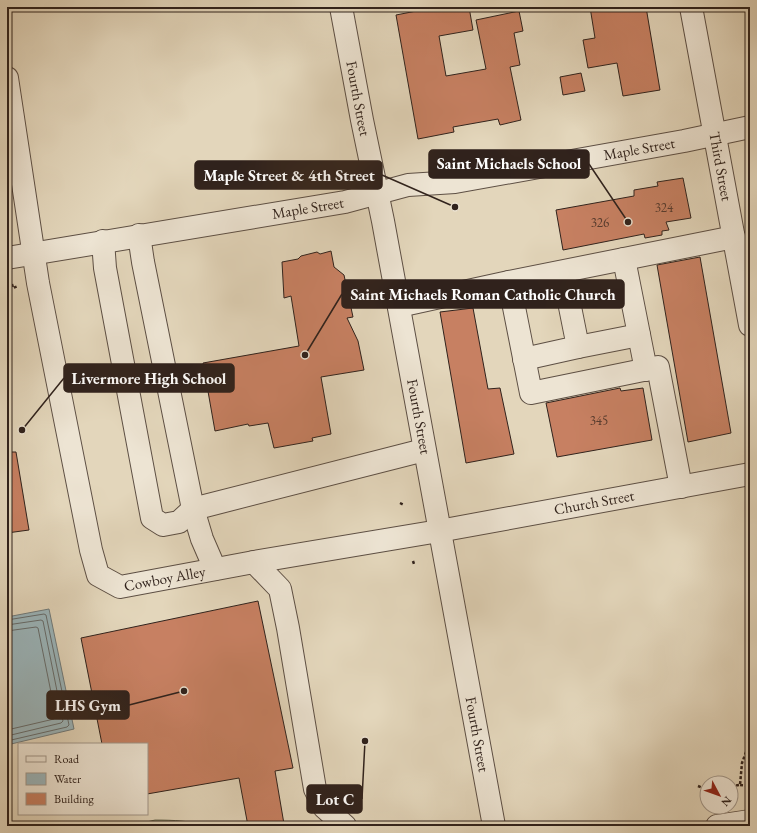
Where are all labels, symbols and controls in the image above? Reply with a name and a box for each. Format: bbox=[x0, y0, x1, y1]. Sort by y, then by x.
street label: Fourth Street bbox=[342, 59, 375, 138]
street label: Third Street bbox=[705, 130, 737, 203]
street label: Maple Street bbox=[602, 133, 677, 164]
callout: Saint Michaels School bbox=[429, 150, 589, 178]
text: Saint Michaels School bbox=[437, 153, 582, 174]
callout: Maple Street & 4th Street bbox=[195, 161, 382, 189]
text: Maple Street & 4th Street bbox=[203, 165, 375, 186]
street label: Maple Street bbox=[271, 192, 345, 223]
house number: 324 bbox=[655, 199, 674, 216]
house number: 326 bbox=[591, 214, 609, 231]
callout: Saint Michaels Roman Catholic Church bbox=[342, 280, 624, 308]
text: Saint Michaels Roman Catholic Church bbox=[350, 284, 616, 305]
callout: Livermore High School bbox=[64, 364, 234, 392]
text: Livermore High School bbox=[72, 368, 227, 389]
street label: Fourth Street bbox=[403, 377, 436, 456]
house number: 345 bbox=[590, 412, 608, 429]
street label: Church Street bbox=[552, 485, 636, 519]
street label: Cowboy Alley bbox=[122, 561, 207, 595]
callout: LHS Gym bbox=[47, 691, 129, 719]
text: LHS Gym bbox=[55, 695, 121, 716]
street label: Fourth Street bbox=[461, 695, 494, 774]
legend bbox=[18, 743, 148, 815]
text: Road bbox=[54, 751, 80, 767]
text: Water bbox=[54, 771, 81, 787]
north arrow bbox=[699, 775, 739, 815]
callout: Lot C bbox=[307, 785, 362, 813]
text: Lot C bbox=[316, 789, 354, 810]
text: Building bbox=[54, 791, 95, 807]
text: N bbox=[718, 794, 735, 810]

